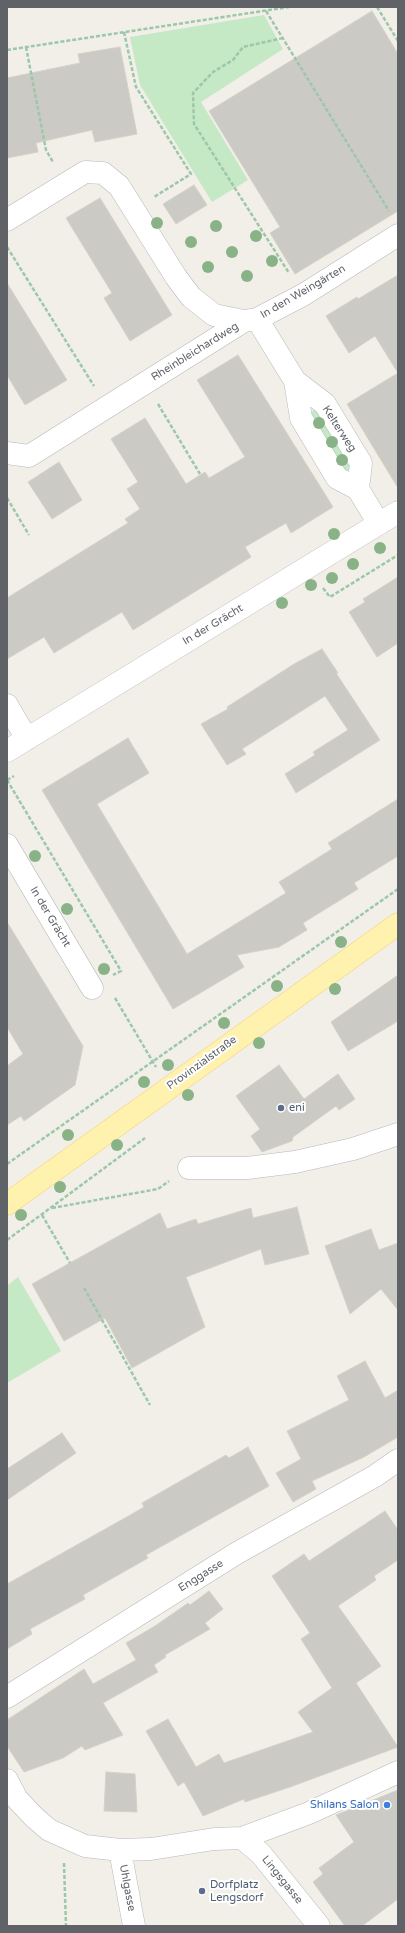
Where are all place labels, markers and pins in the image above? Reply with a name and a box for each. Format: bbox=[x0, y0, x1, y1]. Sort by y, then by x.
place label: eni bbox=[289, 1101, 305, 1115]
marker: eni bbox=[276, 1103, 286, 1113]
place label: Shilans Salon bbox=[310, 1798, 379, 1812]
marker: Shilans Salon bbox=[382, 1800, 392, 1810]
place label: Dorfplatz Lengsdorf bbox=[210, 1878, 264, 1904]
marker: Dorfplatz Lengsdorf bbox=[197, 1886, 207, 1896]

